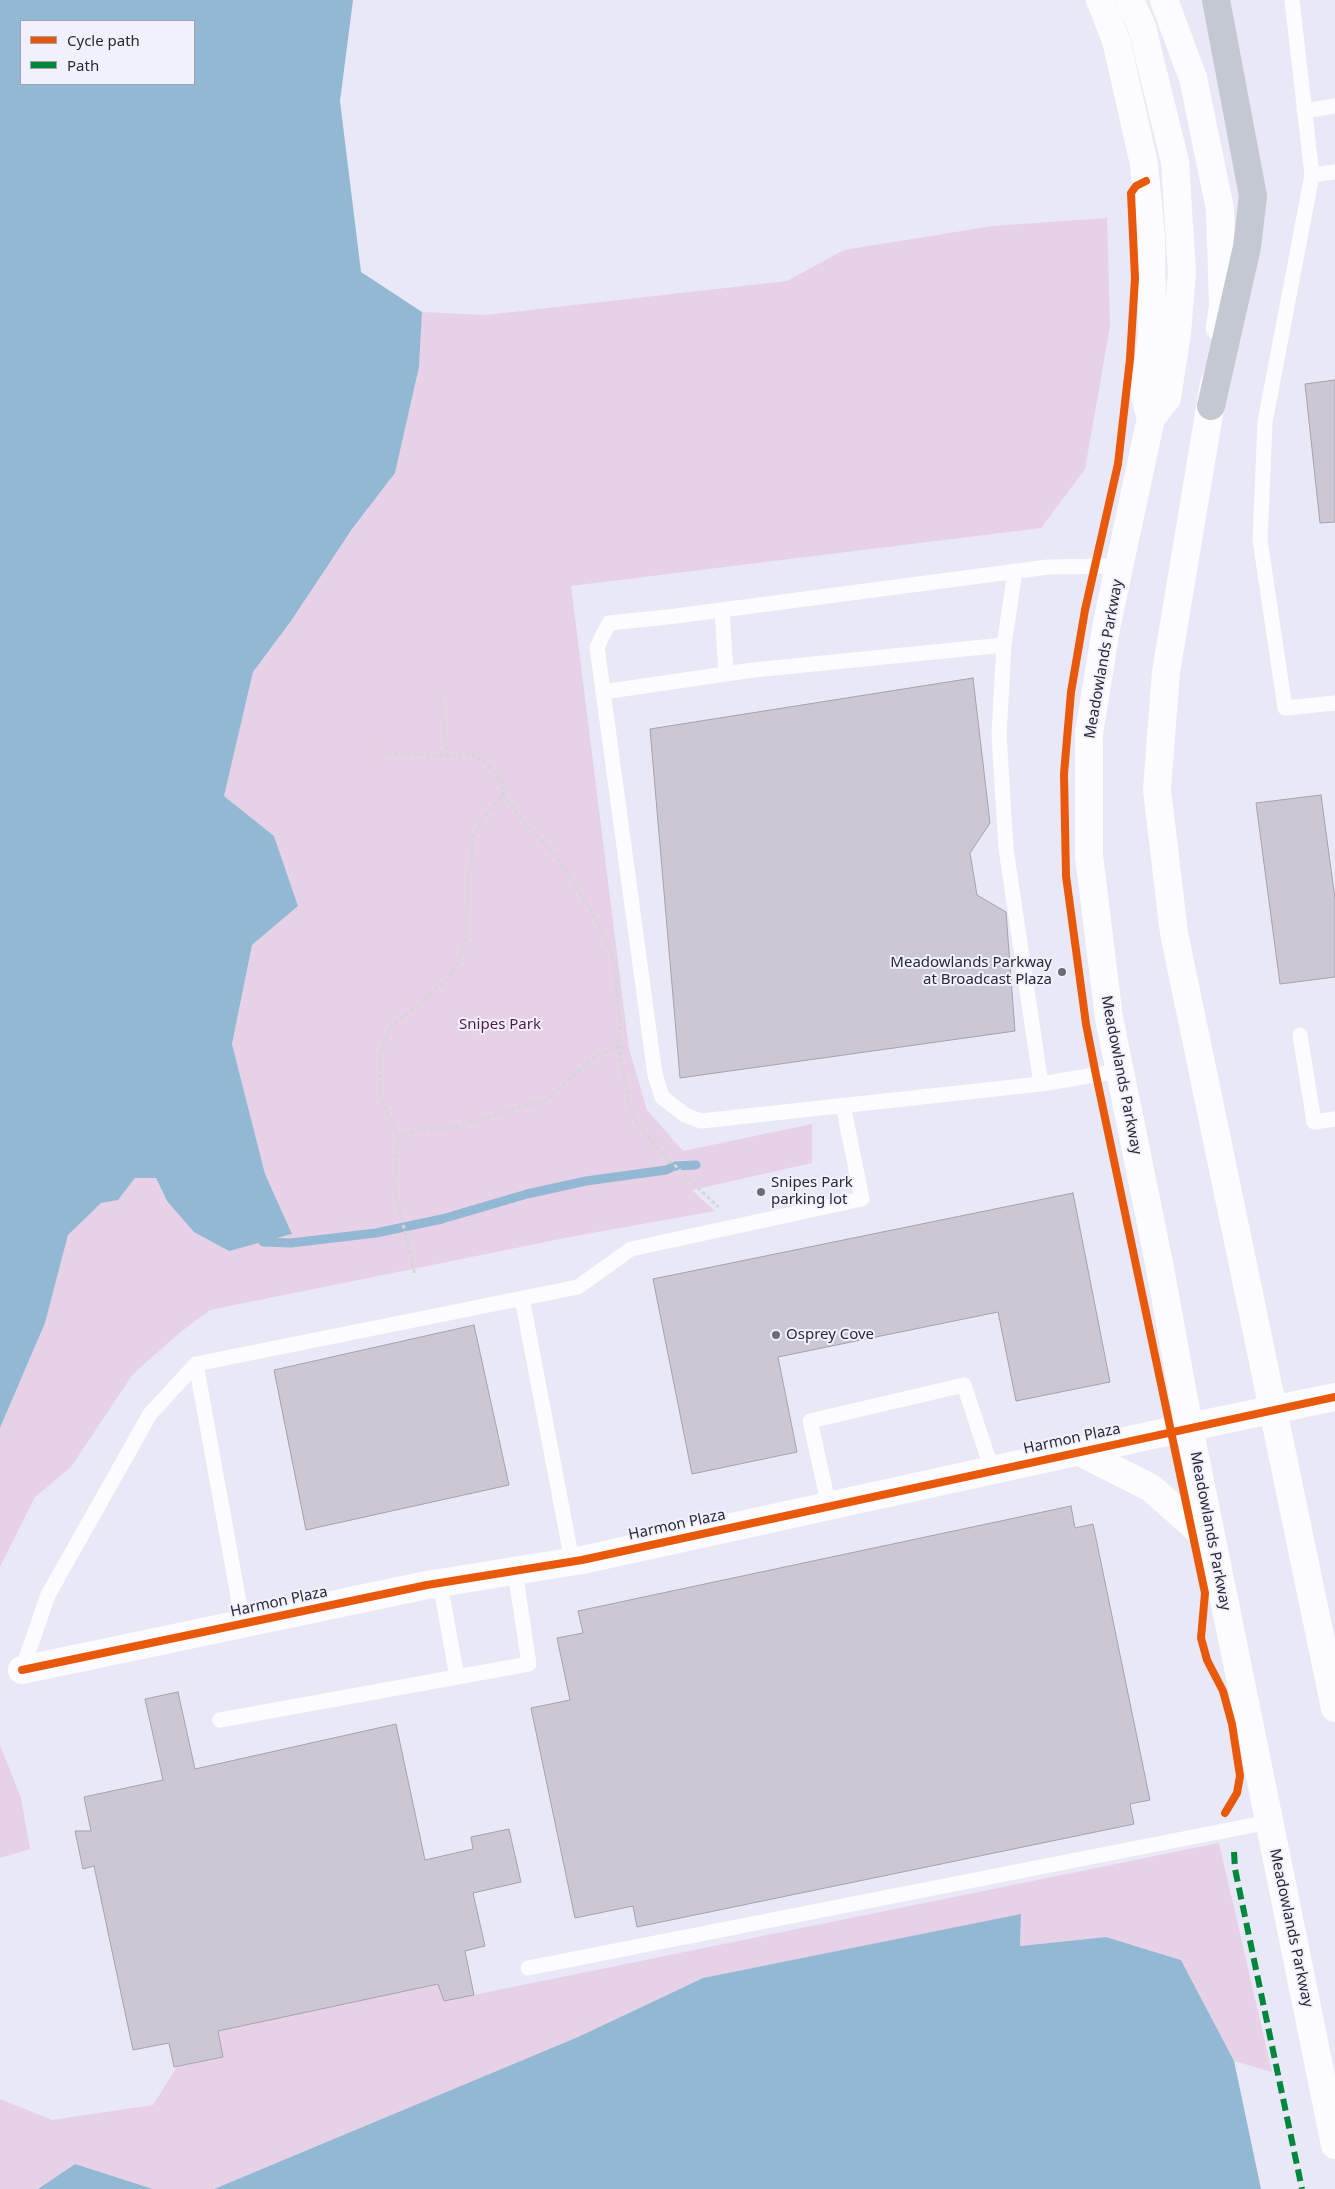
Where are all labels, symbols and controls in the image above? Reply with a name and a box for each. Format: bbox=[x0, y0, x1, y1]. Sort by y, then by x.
legend bbox=[20, 20, 195, 85]
text: Cycle path bbox=[67, 30, 140, 50]
text: Path bbox=[67, 55, 99, 75]
street label: Meadowlands Parkway bbox=[1081, 578, 1127, 740]
place label: Meadowlands Parkway at Broadcast Plaza bbox=[890, 954, 1052, 989]
marker: Meadowlands Parkway at Broadcast Plaza bbox=[1056, 966, 1068, 978]
street label: Meadowlands Parkway bbox=[1097, 994, 1145, 1156]
park label: Snipes Park bbox=[459, 1016, 541, 1034]
place label: Snipes Park parking lot bbox=[771, 1174, 853, 1209]
marker: Snipes Park parking lot bbox=[755, 1186, 767, 1198]
place label: Osprey Cove bbox=[786, 1326, 874, 1344]
marker: Osprey Cove bbox=[770, 1329, 782, 1341]
street label: Harmon Plaza bbox=[1022, 1420, 1122, 1458]
street label: Meadowlands Parkway bbox=[1186, 1450, 1234, 1612]
street label: Harmon Plaza bbox=[627, 1506, 727, 1544]
street label: Harmon Plaza bbox=[229, 1583, 329, 1621]
street label: Meadowlands Parkway bbox=[1265, 1847, 1317, 2009]

